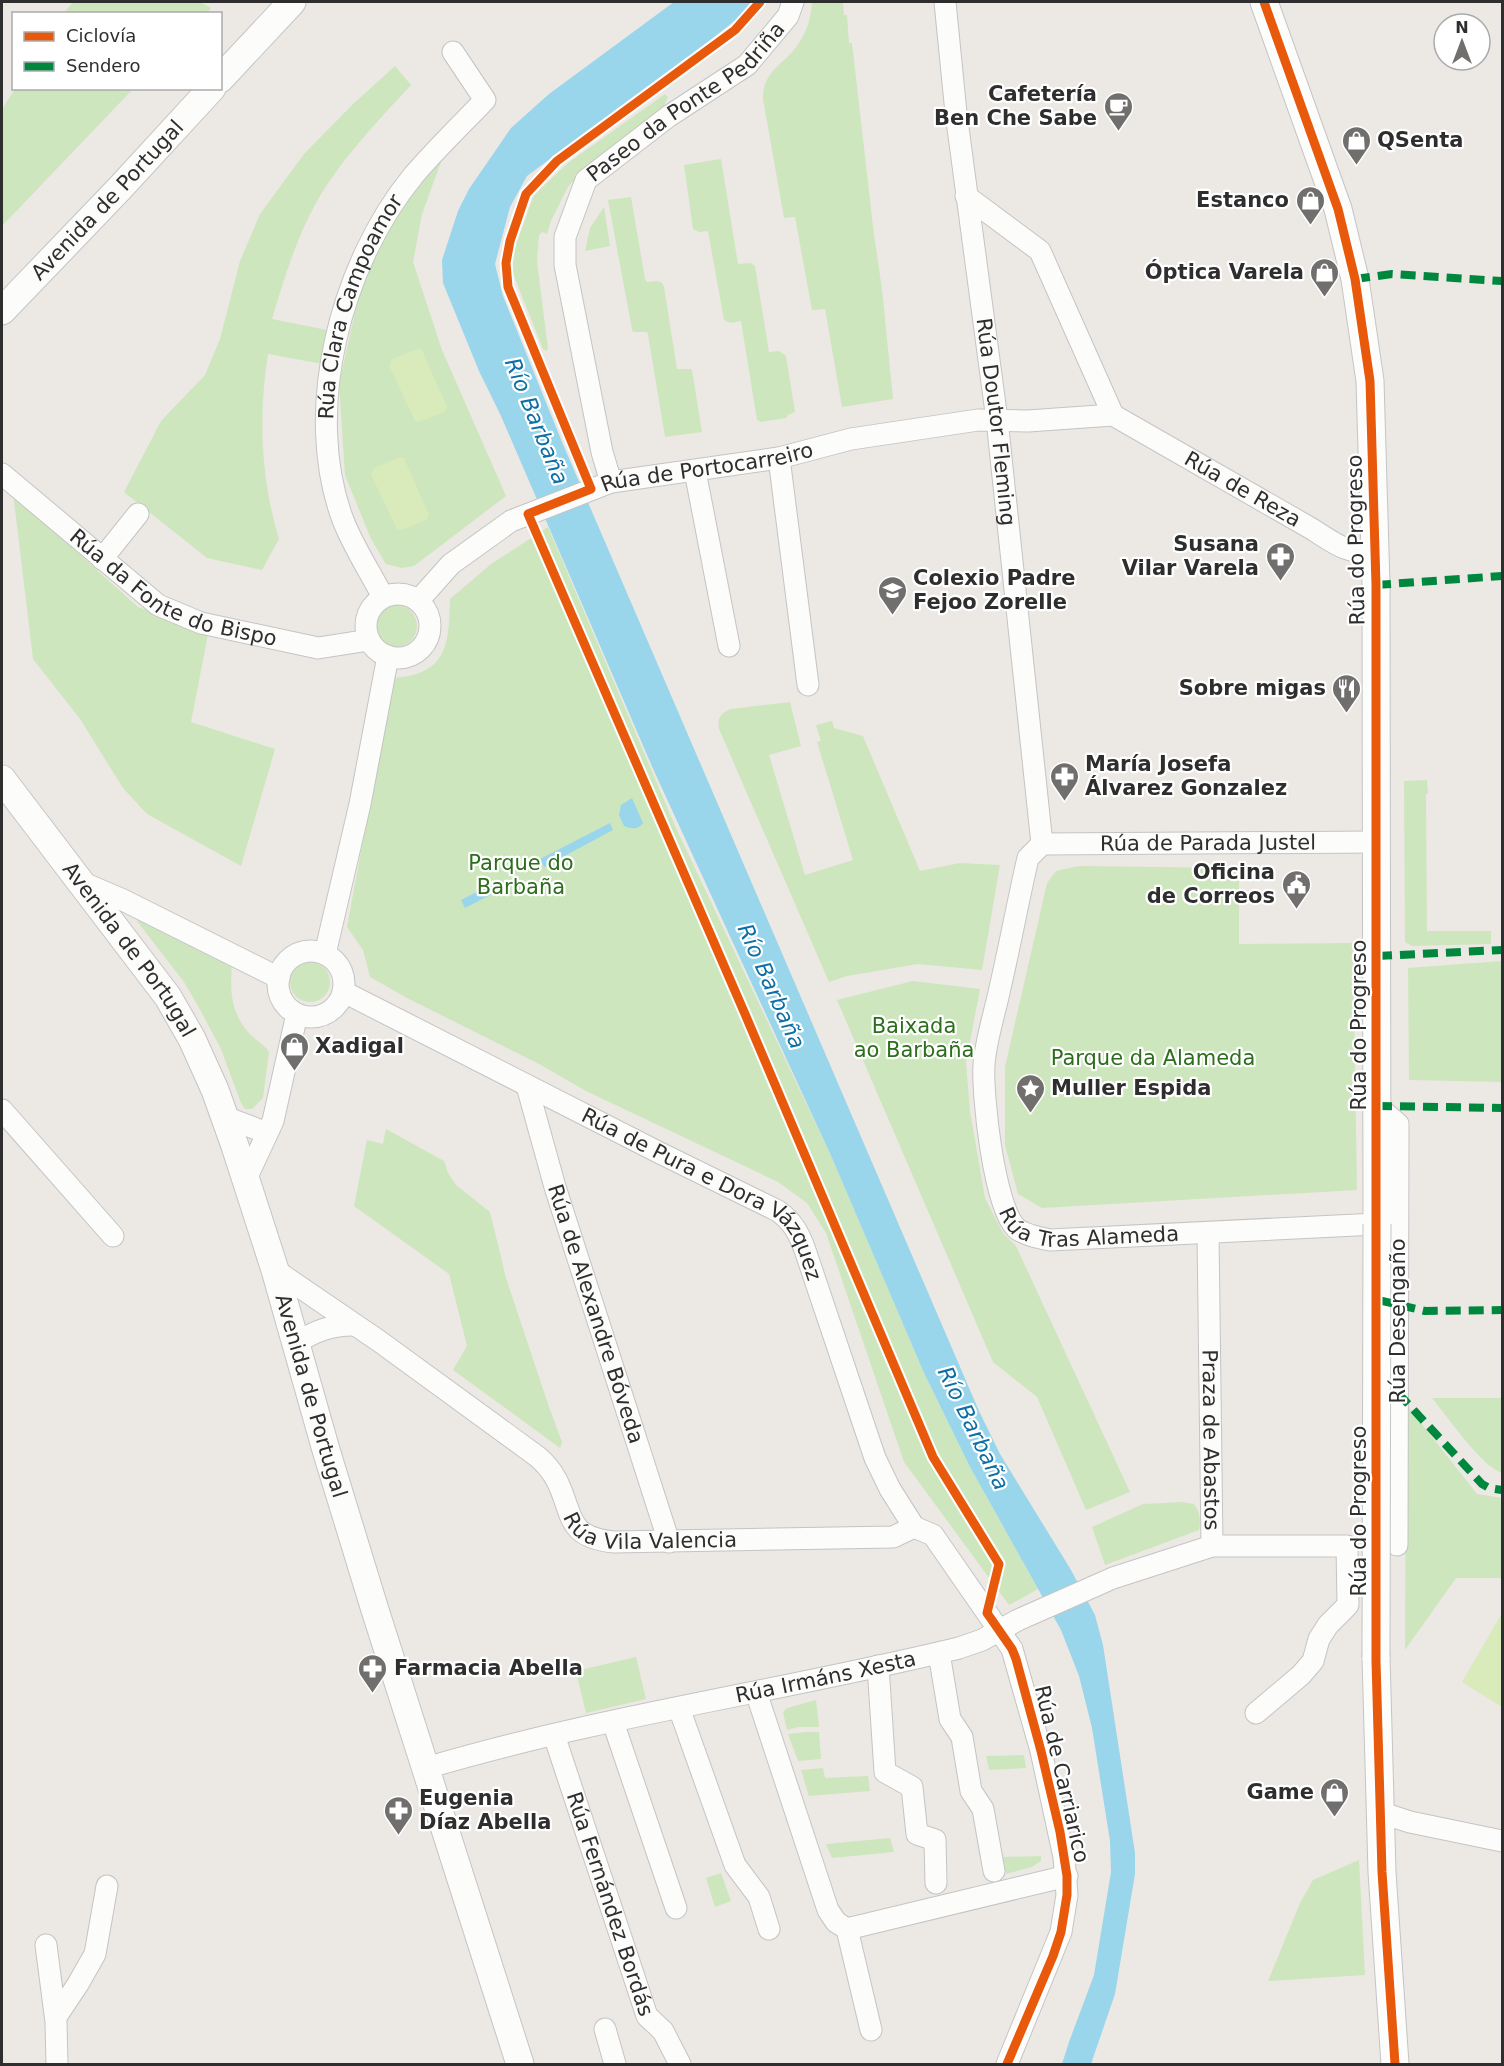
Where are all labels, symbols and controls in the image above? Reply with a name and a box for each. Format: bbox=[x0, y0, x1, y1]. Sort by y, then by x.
legend bbox=[12, 12, 222, 90]
north arrow bbox=[1432, 12, 1492, 72]
street label: Paseo da Ponte Pedriña bbox=[582, 17, 790, 187]
text: N bbox=[1455, 18, 1469, 37]
text: Ciclovía bbox=[66, 25, 136, 46]
text: Sendero bbox=[66, 55, 140, 76]
place label: Cafetería Ben Che Sabe bbox=[934, 82, 1097, 130]
cafe icon: Cafetería Ben Che Sabe bbox=[1102, 90, 1134, 132]
street label: Avenida de Portugal bbox=[26, 115, 188, 285]
shop icon: QSenta bbox=[1340, 124, 1372, 166]
place label: QSenta bbox=[1377, 128, 1463, 152]
shop icon: Estanco bbox=[1294, 184, 1326, 226]
place label: Estanco bbox=[1196, 188, 1289, 212]
street label: Rúa Clara Campoamor bbox=[314, 189, 408, 420]
shop icon: Óptica Varela bbox=[1309, 256, 1341, 298]
place label: Óptica Varela bbox=[1145, 259, 1304, 284]
street label: Rúa Doutor Fleming bbox=[971, 316, 1020, 527]
water label: Río Barbaña bbox=[500, 354, 573, 488]
street label: Rúa de Portocarreiro bbox=[597, 437, 816, 497]
street label: Rúa de Reza bbox=[1180, 447, 1305, 532]
street label: Rúa do Progreso bbox=[1343, 454, 1369, 626]
street label: Rúa da Fonte do Bispo bbox=[65, 524, 279, 651]
place label: Susana Vilar Varela bbox=[1122, 532, 1259, 580]
pharmacy icon: Susana Vilar Varela bbox=[1264, 540, 1296, 582]
place label: Colexio Padre Fejoo Zorelle bbox=[913, 566, 1075, 614]
school or university icon: Colexio Padre Fejoo Zorelle bbox=[876, 574, 908, 616]
restaurant icon: Sobre migas bbox=[1331, 672, 1363, 714]
place label: Sobre migas bbox=[1179, 676, 1326, 700]
place label: María Josefa Álvarez Gonzalez bbox=[1085, 752, 1287, 800]
pharmacy icon: María Josefa Álvarez Gonzalez bbox=[1048, 760, 1080, 802]
street label: Rúa de Parada Justel bbox=[1100, 830, 1316, 856]
park label: Parque do Barbaña bbox=[468, 851, 574, 899]
street label: Avenida de Portugal bbox=[58, 857, 200, 1041]
place label: Oficina de Correos bbox=[1147, 860, 1275, 908]
public building icon: Oficina de Correos bbox=[1280, 868, 1312, 910]
water label: Río Barbaña bbox=[733, 920, 810, 1053]
street label: Rúa do Progreso bbox=[1347, 940, 1371, 1110]
park label: Baixada ao Barbaña bbox=[854, 1014, 974, 1062]
shop icon: Xadigal bbox=[278, 1030, 310, 1072]
place label: Xadigal bbox=[315, 1034, 404, 1058]
park label: Parque da Alameda bbox=[1051, 1046, 1255, 1070]
place icon: Muller Espida bbox=[1014, 1072, 1046, 1114]
place label: Muller Espida bbox=[1051, 1076, 1211, 1100]
street label: Rúa de Pura e Dora Vázquez bbox=[578, 1103, 826, 1284]
street label: Rúa de Alexandre Bóveda bbox=[543, 1181, 649, 1446]
street label: Rúa Tras Alameda bbox=[994, 1204, 1180, 1252]
street label: Rúa Desengaño bbox=[1386, 1238, 1410, 1404]
street label: Avenida de Portugal bbox=[270, 1291, 352, 1500]
street label: Praza de Abastos bbox=[1197, 1349, 1224, 1531]
water label: Río Barbaña bbox=[933, 1362, 1014, 1494]
street label: Rúa do Progreso bbox=[1347, 1426, 1371, 1596]
street label: Rúa Vila Valencia bbox=[558, 1508, 737, 1555]
street label: Rúa Irmáns Xesta bbox=[733, 1646, 918, 1708]
pharmacy icon: Farmacia Abella bbox=[357, 1652, 389, 1694]
place label: Farmacia Abella bbox=[394, 1656, 583, 1680]
street label: Rúa de Carriarico bbox=[1030, 1683, 1094, 1865]
shop icon: Game bbox=[1319, 1776, 1351, 1818]
place label: Game bbox=[1246, 1780, 1314, 1804]
place label: Eugenia Díaz Abella bbox=[419, 1786, 551, 1834]
street label: Rúa Fernández Bordás bbox=[562, 1789, 658, 2019]
pharmacy icon: Eugenia Díaz Abella bbox=[382, 1794, 414, 1836]

